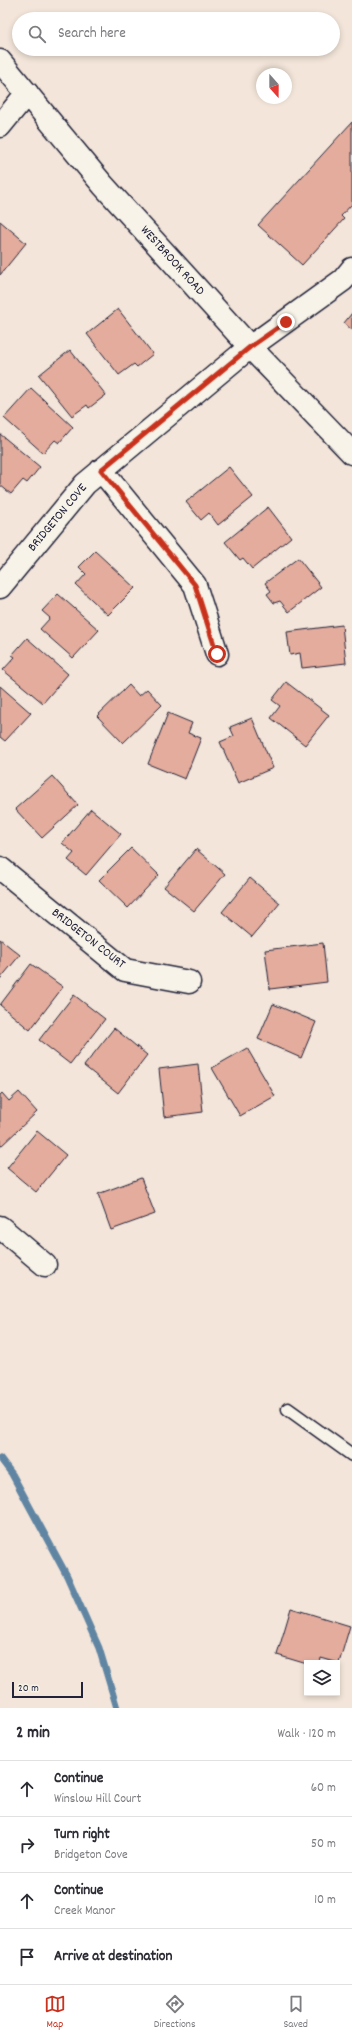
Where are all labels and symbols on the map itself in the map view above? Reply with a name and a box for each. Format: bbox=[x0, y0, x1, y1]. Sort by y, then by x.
north arrow bbox=[256, 68, 292, 104]
street label: WESTBROOK ROAD bbox=[135, 222, 209, 300]
route end bbox=[277, 313, 295, 331]
street label: BRIDGETON COVE bbox=[24, 480, 92, 556]
route start bbox=[208, 645, 226, 663]
street label: BRIDGETON COURT bbox=[47, 904, 129, 974]
scale bar bbox=[12, 1680, 83, 1699]

